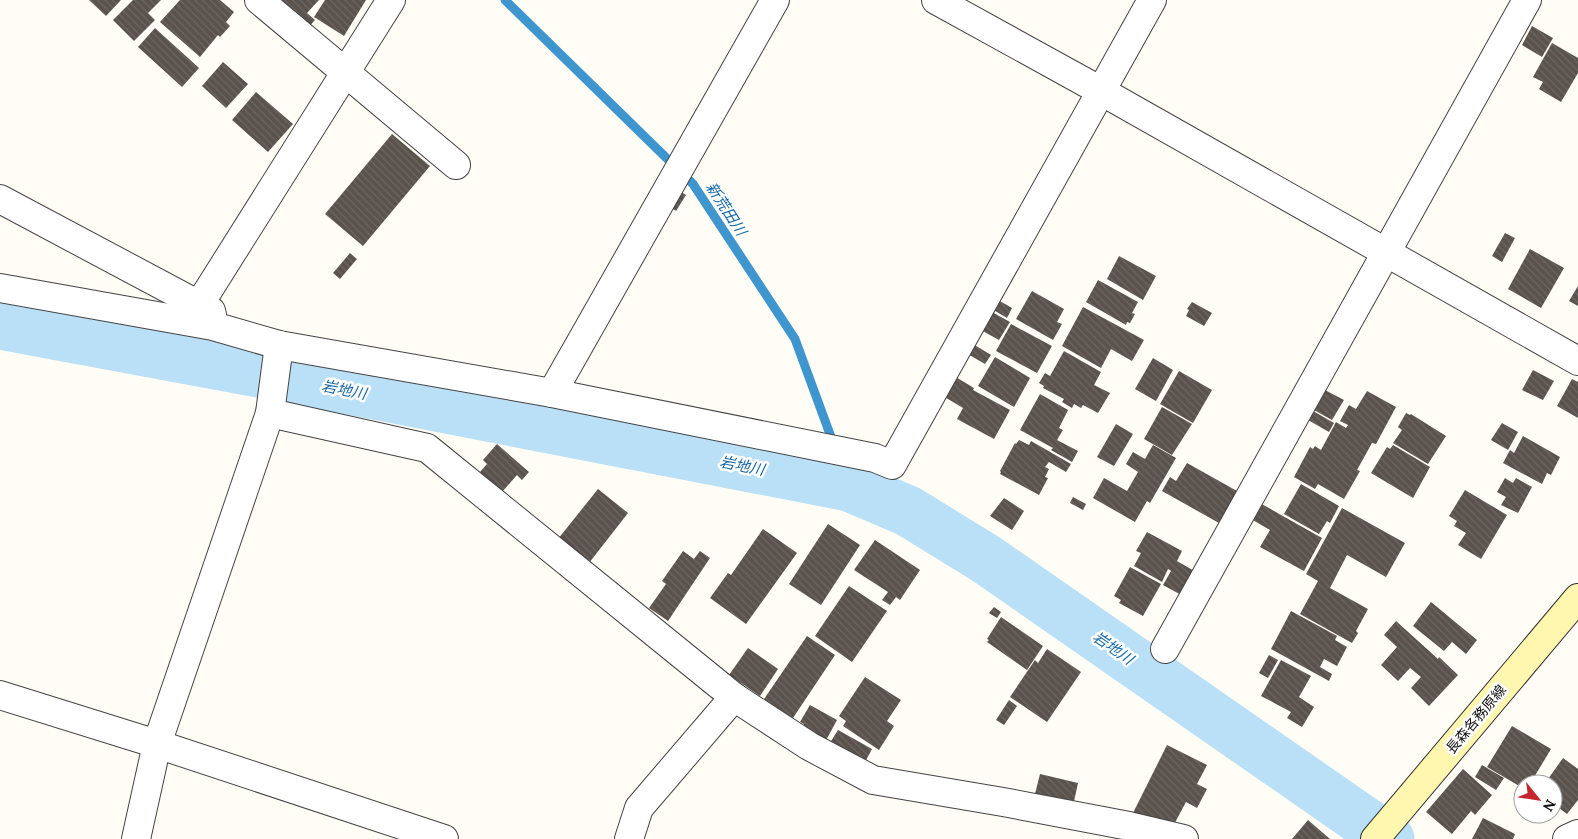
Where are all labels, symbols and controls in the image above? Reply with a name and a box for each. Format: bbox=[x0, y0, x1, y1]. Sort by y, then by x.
water label: 新荒田川 bbox=[702, 178, 752, 241]
water label: 岩地川 bbox=[320, 376, 370, 404]
water label: 岩地川 bbox=[718, 452, 768, 480]
water label: 岩地川 bbox=[1089, 627, 1139, 669]
street label: 長森各務原線 bbox=[1442, 681, 1510, 757]
north arrow bbox=[1513, 774, 1563, 824]
text: N bbox=[1539, 796, 1560, 815]

